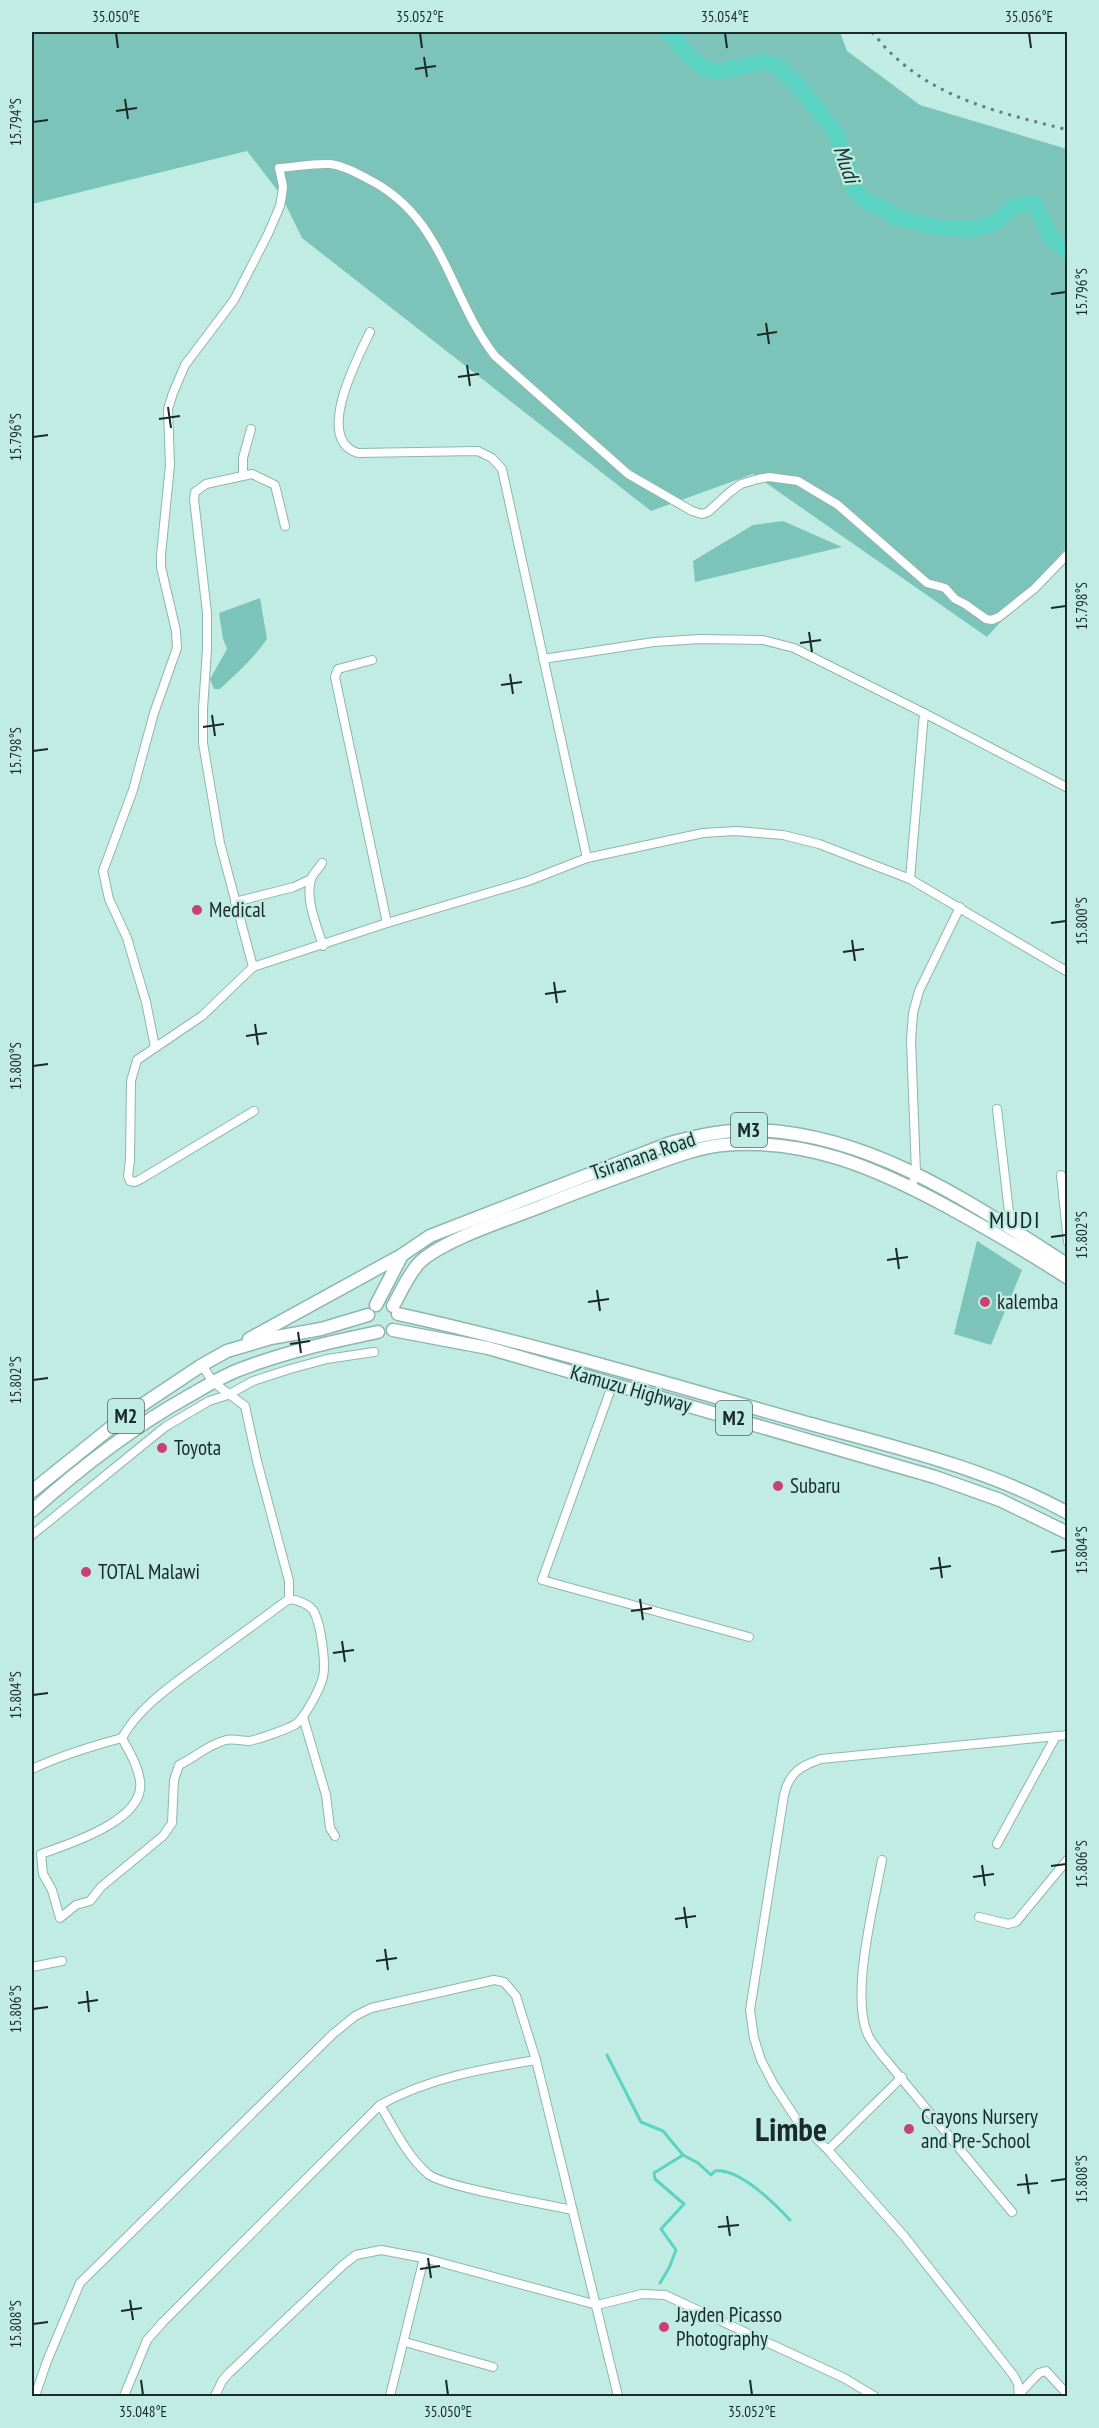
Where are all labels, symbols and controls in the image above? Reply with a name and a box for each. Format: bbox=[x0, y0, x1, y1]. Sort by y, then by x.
text: 35.050°E bbox=[92, 7, 140, 26]
text: 35.052°E bbox=[396, 7, 444, 26]
text: 35.054°E bbox=[701, 7, 749, 26]
text: 35.056°E bbox=[1005, 7, 1053, 26]
text: 15.794°S bbox=[6, 98, 25, 146]
water label: Mudi bbox=[828, 142, 867, 190]
text: 15.796°S bbox=[1072, 268, 1091, 316]
text: 15.796°S bbox=[6, 413, 25, 461]
text: 15.798°S bbox=[1072, 582, 1091, 630]
text: 15.798°S bbox=[6, 727, 25, 775]
place label: Medical bbox=[209, 896, 266, 923]
text: 15.800°S bbox=[1072, 897, 1091, 945]
marker: Medical bbox=[190, 903, 204, 917]
text: 15.800°S bbox=[6, 1042, 25, 1090]
road number: M3 bbox=[731, 1113, 767, 1147]
street label: Tsiranana Road bbox=[587, 1125, 699, 1186]
district label: MUDI bbox=[989, 1204, 1041, 1235]
text: 15.802°S bbox=[1072, 1211, 1091, 1259]
place label: kalemba bbox=[997, 1288, 1058, 1315]
marker: kalemba bbox=[978, 1295, 992, 1309]
text: 15.802°S bbox=[6, 1356, 25, 1404]
street label: Kamuzu Highway bbox=[567, 1358, 695, 1419]
road number: M2 bbox=[108, 1399, 144, 1433]
road number: M2 bbox=[716, 1401, 752, 1435]
place label: Toyota bbox=[174, 1434, 221, 1461]
marker: Toyota bbox=[155, 1441, 169, 1455]
place label: Subaru bbox=[790, 1472, 840, 1499]
marker: Subaru bbox=[771, 1479, 785, 1493]
text: 15.804°S bbox=[1072, 1526, 1091, 1574]
place label: TOTAL Malawi bbox=[98, 1558, 200, 1585]
marker: TOTAL Malawi bbox=[79, 1565, 93, 1579]
text: 15.804°S bbox=[6, 1671, 25, 1719]
text: 15.806°S bbox=[1072, 1840, 1091, 1888]
text: 15.806°S bbox=[6, 1985, 25, 2033]
place label: Crayons Nursery and Pre-School bbox=[921, 2103, 1038, 2154]
district label: Limbe bbox=[755, 2107, 827, 2150]
marker: Crayons Nursery and Pre-School bbox=[902, 2122, 916, 2136]
text: 15.808°S bbox=[1072, 2155, 1091, 2203]
text: 15.808°S bbox=[6, 2300, 25, 2348]
place label: Jayden Picasso Photography bbox=[675, 2301, 782, 2352]
marker: Jayden Picasso Photography bbox=[657, 2320, 671, 2334]
text: 35.048°E bbox=[119, 2402, 167, 2421]
text: 35.050°E bbox=[424, 2402, 472, 2421]
text: 35.052°E bbox=[728, 2402, 776, 2421]

